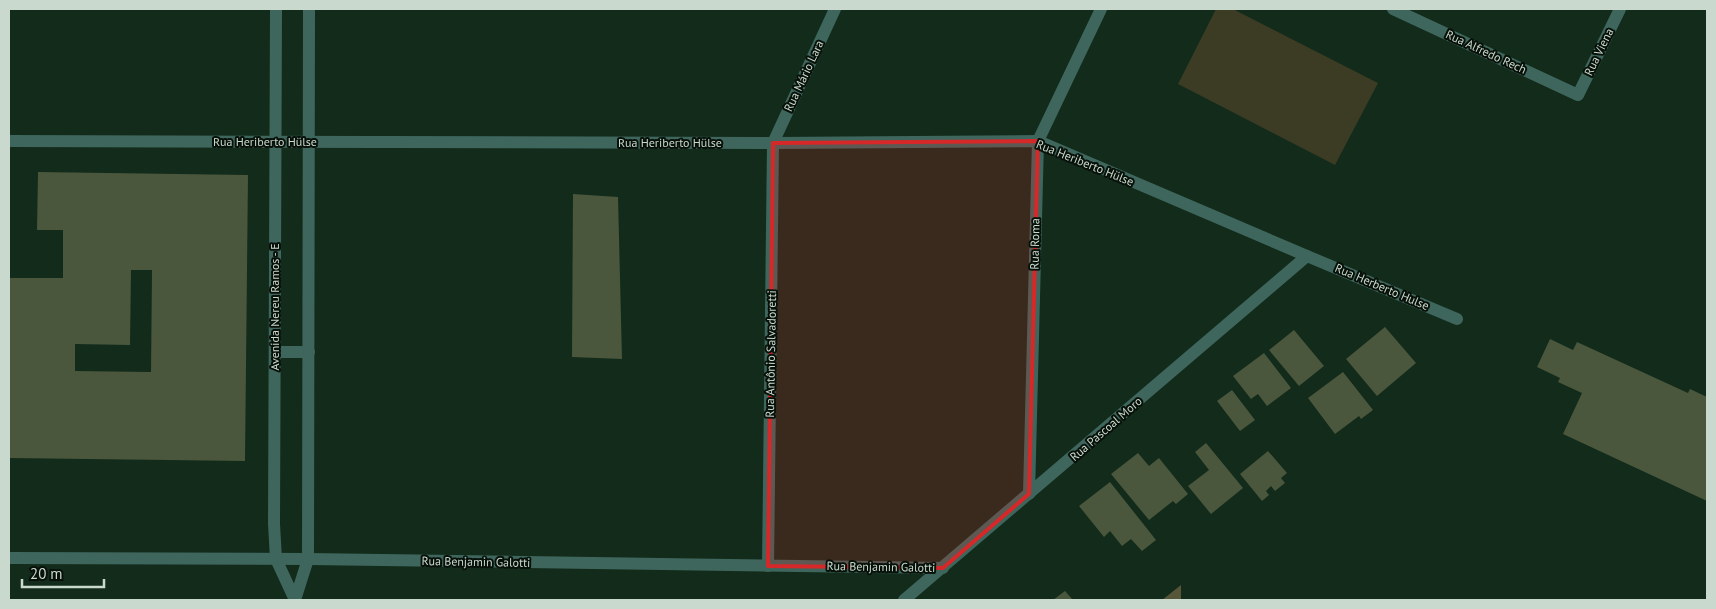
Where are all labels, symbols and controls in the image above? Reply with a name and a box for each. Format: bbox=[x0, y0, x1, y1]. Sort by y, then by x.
street label: Rua Alfredo Rech bbox=[1443, 26, 1529, 77]
street label: Rua Viena bbox=[1581, 26, 1616, 78]
street label: Rua Mário Lara bbox=[780, 38, 827, 114]
street label: Rua Heriberto Hülse bbox=[213, 134, 317, 149]
street label: Rua Heriberto Hülse bbox=[618, 135, 722, 150]
street label: Rua Heriberto Hülse bbox=[1034, 136, 1136, 189]
street label: Rua Roma bbox=[1027, 218, 1042, 270]
street label: Avenida Nereu Ramos - E bbox=[267, 243, 282, 371]
street label: Rua Herberto Hulse bbox=[1333, 260, 1431, 313]
street label: Rua Antônio Salvadoretti bbox=[762, 290, 779, 418]
street label: Rua Pascoal Moro bbox=[1067, 393, 1145, 464]
street label: Rua Benjamin Galotti bbox=[421, 553, 531, 570]
scale bar bbox=[22, 556, 105, 588]
street label: Rua Benjamin Galotti bbox=[826, 558, 936, 575]
text: 20 m bbox=[30, 564, 63, 583]

